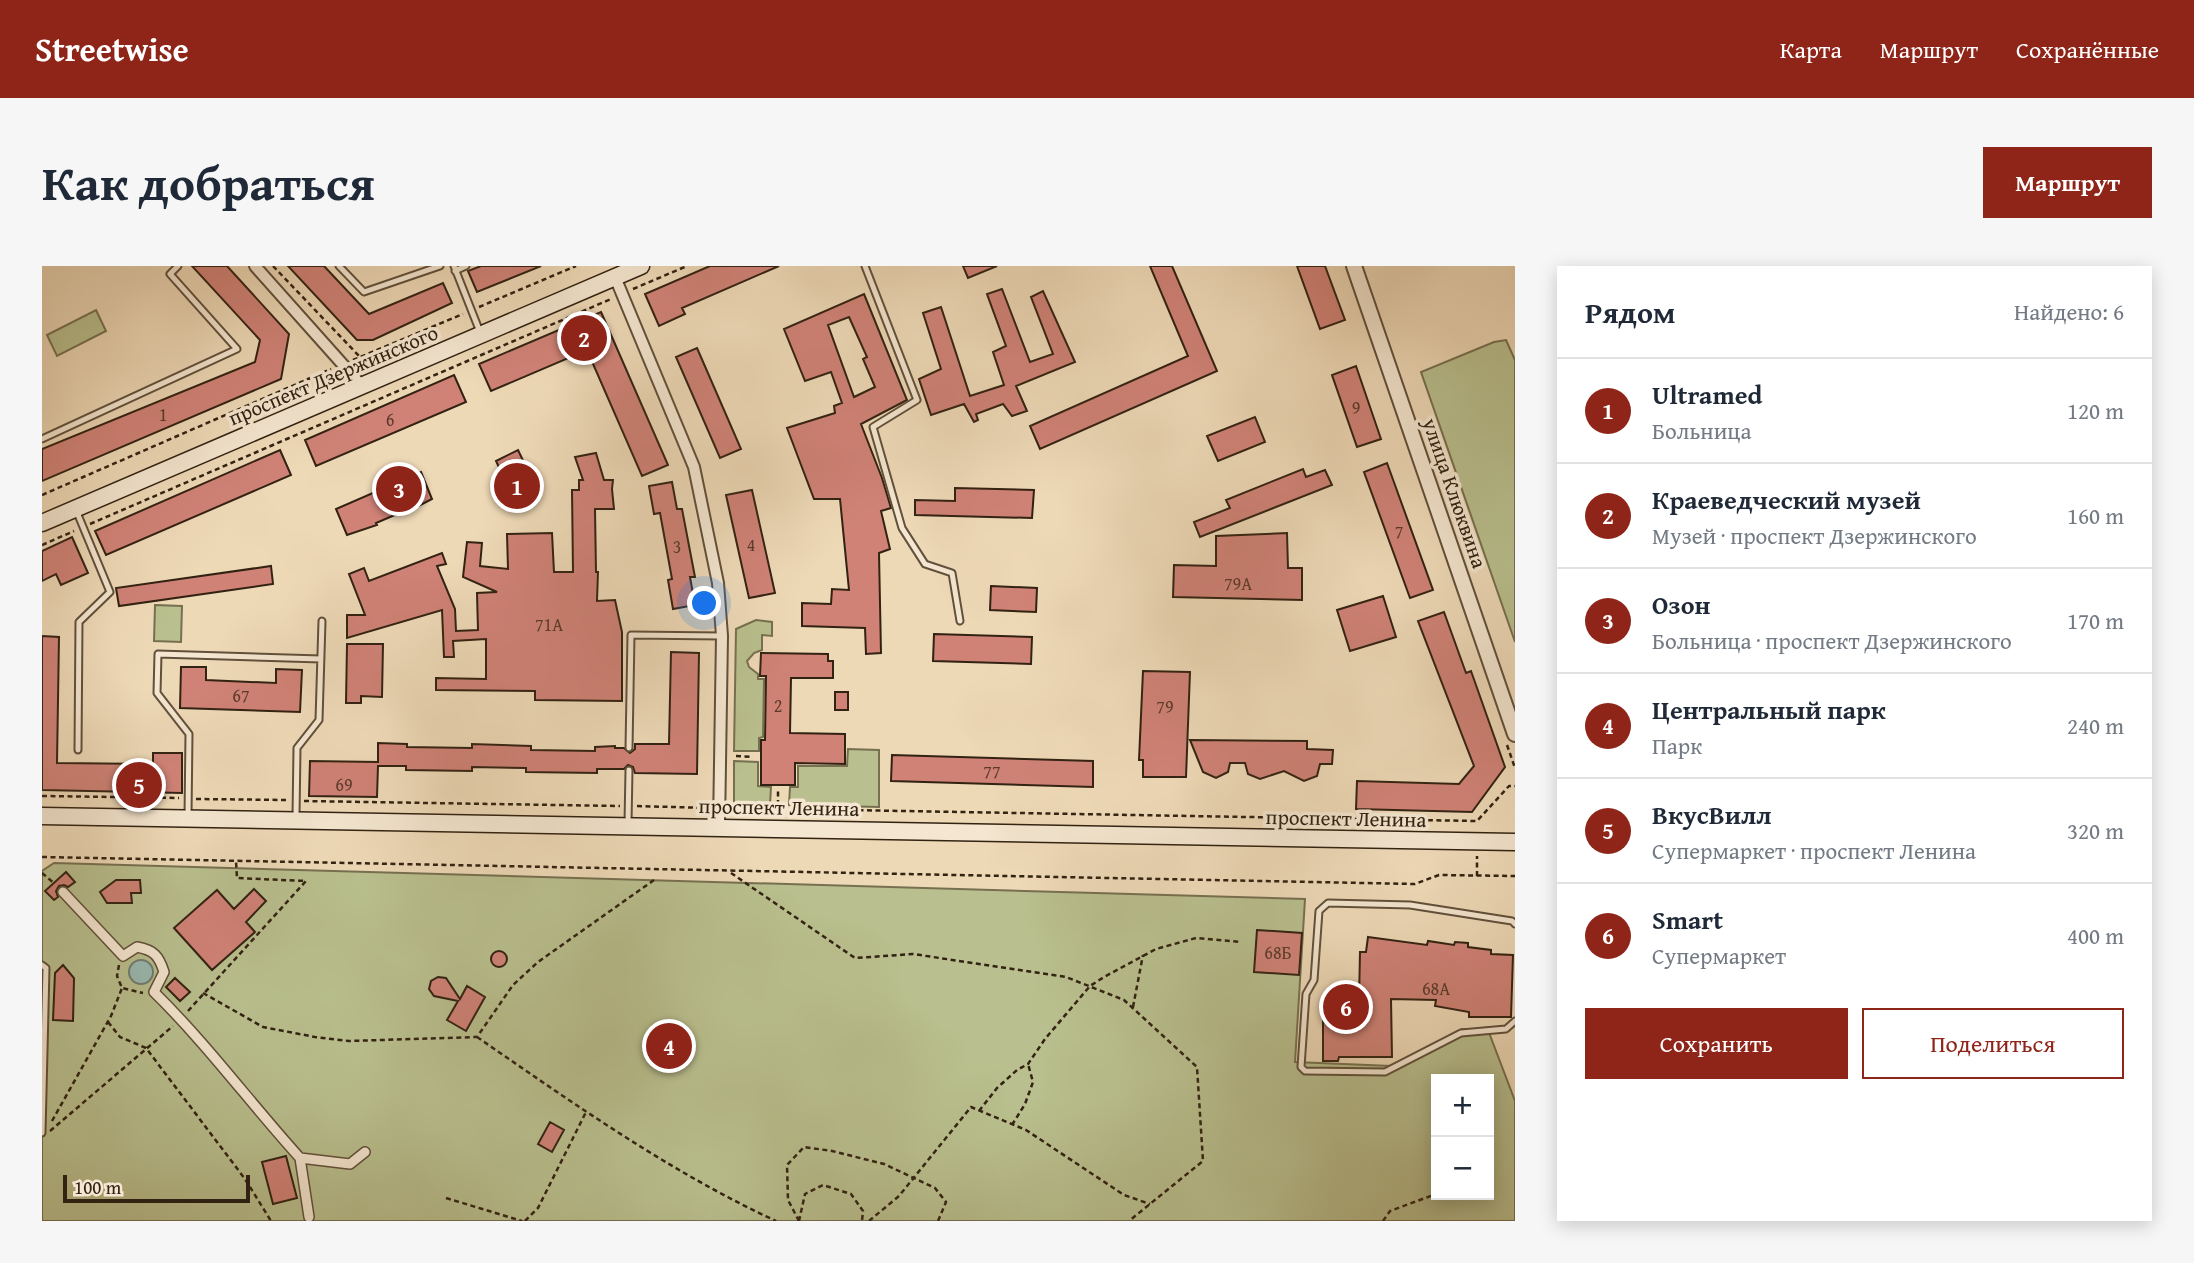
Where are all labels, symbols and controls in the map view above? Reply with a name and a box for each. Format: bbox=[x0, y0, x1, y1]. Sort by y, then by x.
text: Streetwise bbox=[35, 25, 189, 73]
text: Карта bbox=[1780, 32, 1842, 67]
text: Маршрут bbox=[1880, 32, 1978, 67]
text: Сохранённые bbox=[2016, 32, 2159, 67]
text: Как добраться bbox=[42, 146, 375, 218]
button: Маршрут bbox=[1983, 147, 2152, 218]
text: Рядом bbox=[1585, 290, 1676, 334]
text: Найдено: 6 bbox=[2014, 295, 2124, 328]
pin: 2 bbox=[561, 312, 607, 364]
street label: проспект Дзержинского bbox=[223, 317, 443, 433]
text: Ultramed bbox=[1652, 375, 1762, 414]
house number: 9 bbox=[1352, 394, 1360, 421]
text: 1 bbox=[1602, 394, 1614, 427]
text: 120 m bbox=[2067, 394, 2124, 427]
house number: 1 bbox=[159, 401, 167, 428]
house number: 6 bbox=[386, 406, 394, 433]
street label: улица Клюквина bbox=[1414, 413, 1495, 572]
text: Больница bbox=[1652, 414, 1751, 447]
pin: 1 bbox=[494, 460, 540, 512]
pin: 3 bbox=[376, 463, 422, 515]
text: Краеведческий музей bbox=[1652, 480, 1921, 519]
text: 2 bbox=[1602, 499, 1614, 532]
text: 160 m bbox=[2067, 499, 2124, 532]
house number: 7 bbox=[1395, 518, 1403, 545]
text: Музей · проспект Дзержинского bbox=[1652, 519, 1977, 552]
house number: 4 bbox=[747, 531, 755, 558]
house number: 3 bbox=[673, 533, 681, 560]
house number: 79А bbox=[1224, 570, 1252, 597]
text: Озон bbox=[1652, 585, 1711, 624]
your location bbox=[687, 586, 721, 620]
text: 3 bbox=[1602, 604, 1614, 637]
text: 170 m bbox=[2067, 604, 2124, 637]
house number: 71А bbox=[535, 611, 563, 638]
text: Больница · проспект Дзержинского bbox=[1652, 624, 2012, 657]
house number: 67 bbox=[232, 682, 250, 709]
text: Центральный парк bbox=[1652, 690, 1886, 729]
house number: 2 bbox=[774, 692, 782, 719]
house number: 79 bbox=[1156, 693, 1174, 720]
text: 4 bbox=[1602, 709, 1614, 742]
text: 240 m bbox=[2067, 709, 2124, 742]
text: Парк bbox=[1652, 729, 1702, 762]
house number: 77 bbox=[983, 758, 1001, 785]
pin: 5 bbox=[116, 759, 162, 811]
house number: 69 bbox=[335, 771, 353, 798]
street label: проспект Ленина bbox=[698, 790, 860, 824]
text: ВкусВилл bbox=[1652, 795, 1772, 834]
street label: проспект Ленина bbox=[1265, 801, 1427, 835]
text: 5 bbox=[1602, 814, 1614, 847]
text: 320 m bbox=[2067, 814, 2124, 847]
text: Супермаркет · проспект Ленина bbox=[1652, 834, 1976, 867]
text: Smart bbox=[1652, 900, 1723, 939]
text: 6 bbox=[1602, 919, 1614, 952]
text: 400 m bbox=[2067, 919, 2124, 952]
house number: 68Б bbox=[1264, 939, 1292, 966]
text: Супермаркет bbox=[1652, 939, 1786, 972]
house number: 68А bbox=[1422, 975, 1450, 1002]
pin: 6 bbox=[1323, 981, 1369, 1033]
button: Сохранить bbox=[1585, 1008, 1848, 1079]
button: Поделиться bbox=[1862, 1008, 2124, 1079]
pin: 4 bbox=[646, 1020, 692, 1072]
map controls bbox=[1431, 1074, 1494, 1200]
button: + bbox=[1431, 1074, 1494, 1137]
button: − bbox=[1431, 1137, 1494, 1200]
scale bar bbox=[63, 1172, 250, 1204]
text: 100 m bbox=[74, 1173, 121, 1201]

